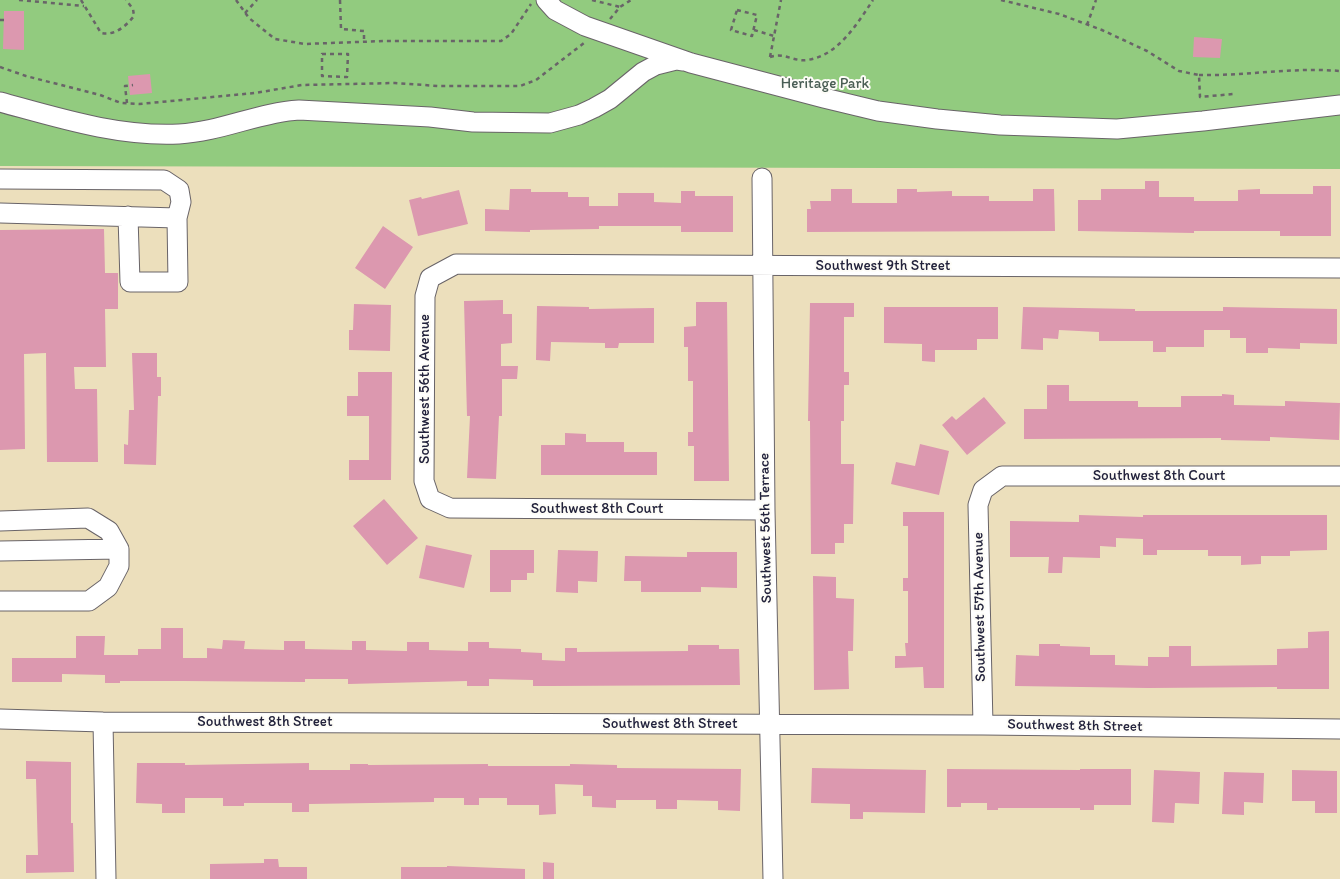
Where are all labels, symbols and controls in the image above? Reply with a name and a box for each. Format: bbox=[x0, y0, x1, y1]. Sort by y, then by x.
park label: Heritage Park bbox=[781, 75, 869, 93]
street label: Southwest 9th Street bbox=[816, 257, 950, 275]
street label: Southwest 56th Avenue bbox=[416, 314, 434, 464]
street label: Southwest 56th Terrace bbox=[756, 453, 776, 603]
street label: Southwest 8th Court bbox=[1093, 467, 1225, 485]
street label: Southwest 8th Court bbox=[531, 500, 663, 518]
street label: Southwest 57th Avenue bbox=[970, 532, 990, 682]
street label: Southwest 8th Street bbox=[197, 713, 333, 731]
street label: Southwest 8th Street bbox=[602, 715, 738, 733]
street label: Southwest 8th Street bbox=[1007, 716, 1143, 736]

